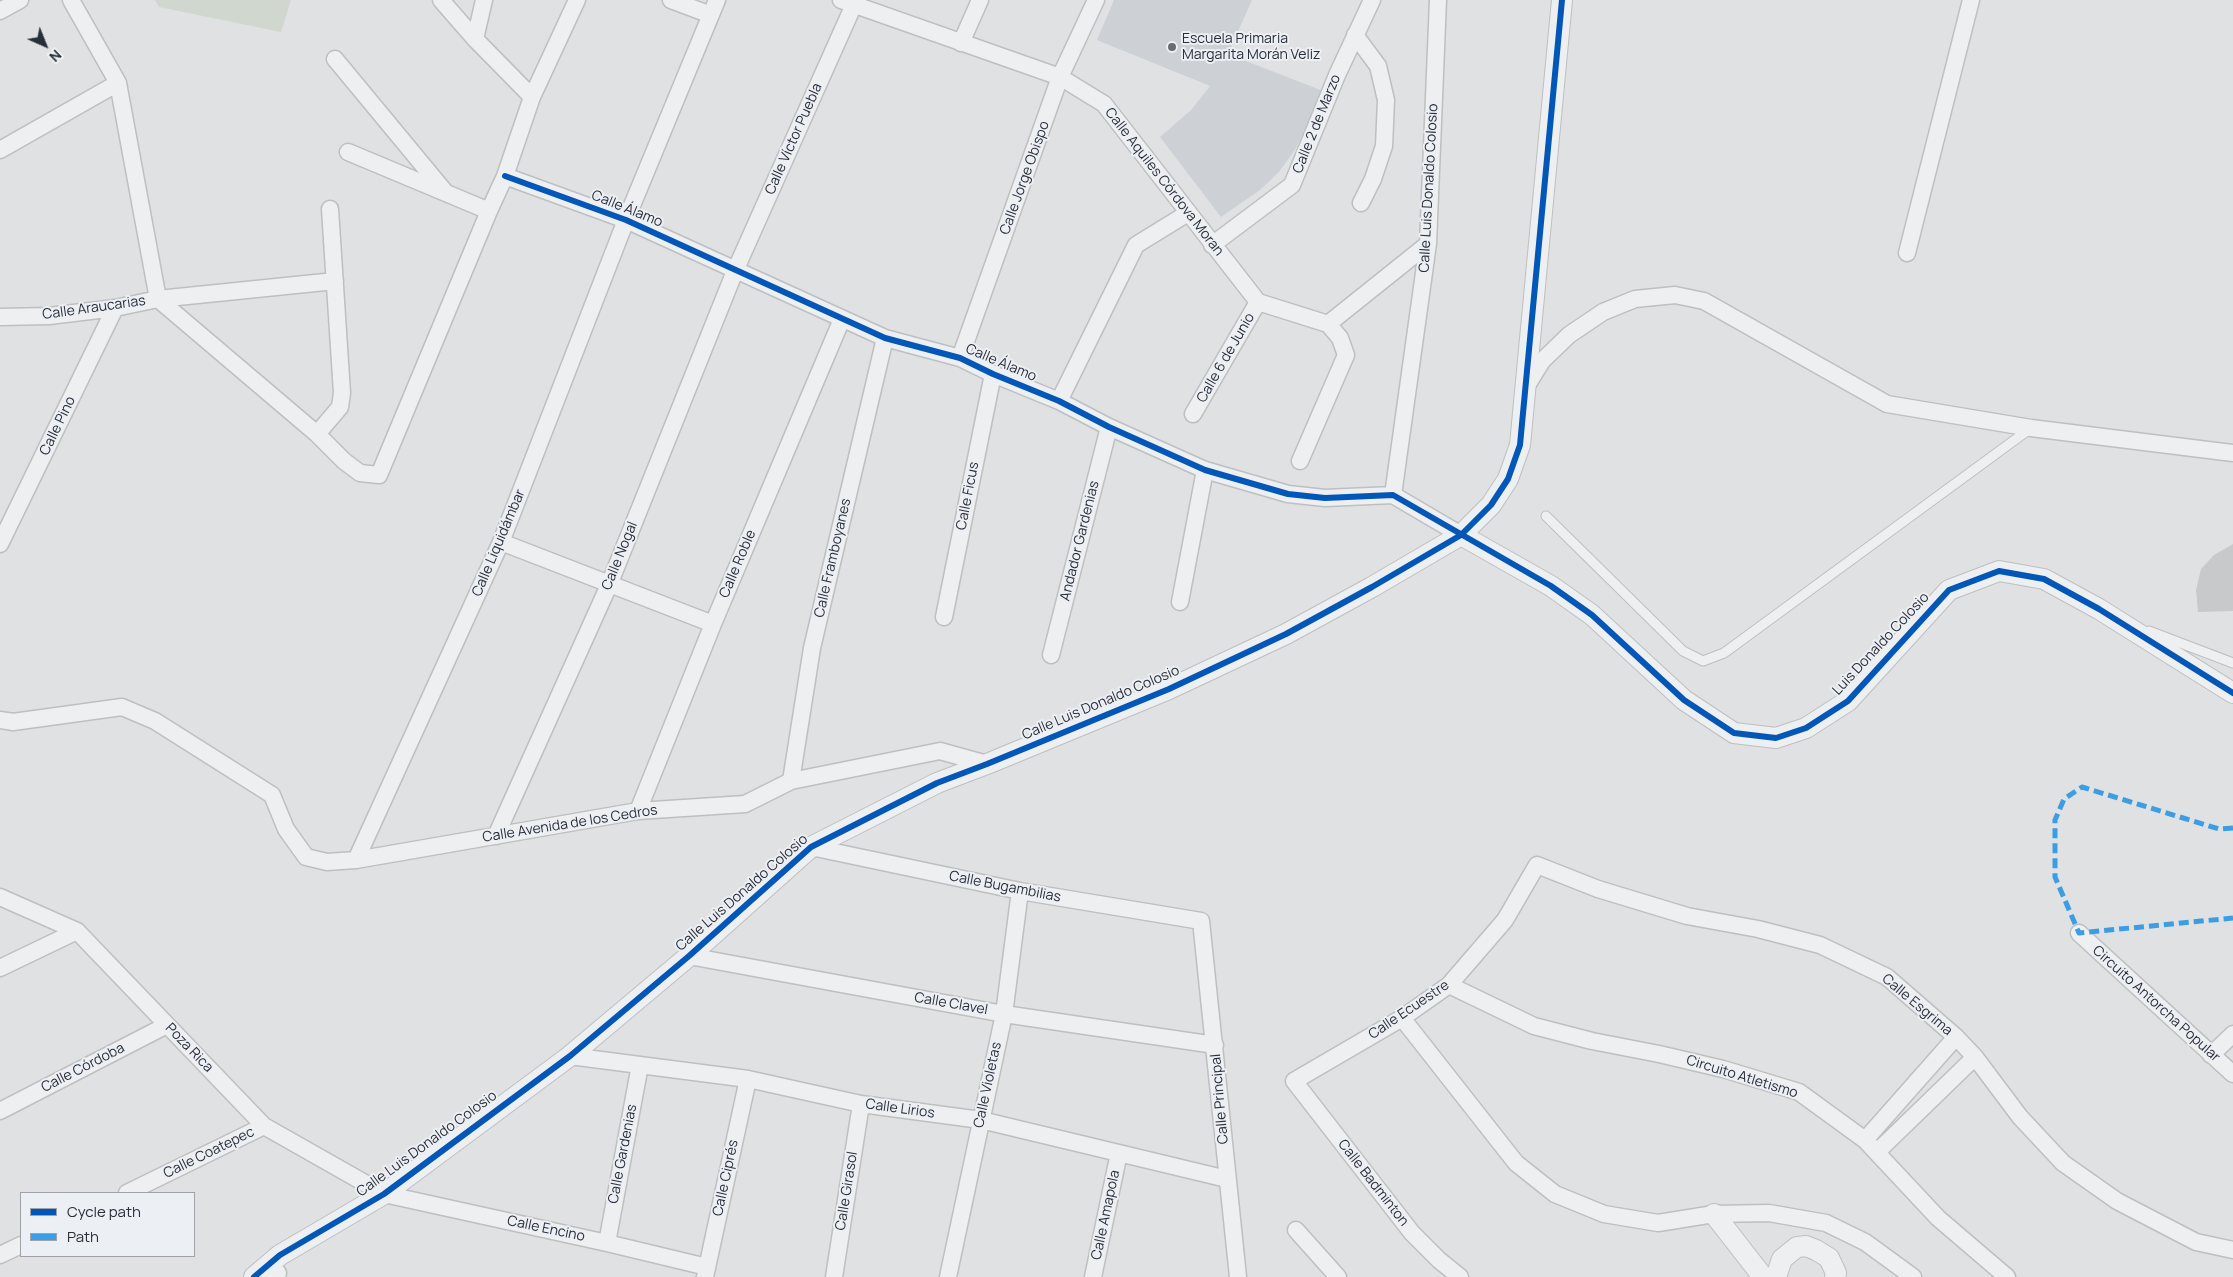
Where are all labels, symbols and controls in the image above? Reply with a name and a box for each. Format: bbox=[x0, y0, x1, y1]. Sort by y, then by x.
north arrow bbox=[20, 20, 70, 70]
place label: Escuela Primaria Margarita Morán Veliz bbox=[1182, 31, 1320, 64]
marker: Escuela Primaria Margarita Morán Veliz bbox=[1166, 41, 1178, 53]
text: N bbox=[46, 46, 66, 66]
street label: Calle 2 de Marzo bbox=[1290, 72, 1344, 176]
street label: Calle Víctor Puebla bbox=[762, 81, 826, 197]
street label: Calle Luis Donaldo Colosio bbox=[1416, 103, 1442, 273]
street label: Calle Aquiles Córdova Moran bbox=[1101, 105, 1227, 259]
street label: Calle Jorge Obispo bbox=[997, 119, 1053, 237]
street label: Calle Álamo bbox=[589, 187, 665, 231]
street label: Calle Araucarias bbox=[41, 292, 147, 324]
street label: Calle 6 de Junio bbox=[1194, 310, 1258, 406]
street label: Calle Álamo bbox=[963, 341, 1039, 385]
street label: Calle Pino bbox=[37, 394, 79, 458]
street label: Calle Ficus bbox=[953, 461, 983, 531]
street label: Andador Gardenias bbox=[1057, 479, 1103, 603]
street label: Calle Liquidámbar bbox=[469, 487, 529, 599]
street label: Calle Framboyanes bbox=[811, 497, 855, 619]
street label: Calle Nogal bbox=[599, 519, 641, 593]
street label: Calle Roble bbox=[716, 528, 760, 600]
street label: Luis Donaldo Colosio bbox=[1829, 589, 1933, 699]
street label: Calle Luis Donaldo Colosio bbox=[1020, 662, 1182, 744]
street label: Calle Avenida de los Cedros bbox=[481, 802, 659, 846]
street label: Calle Luis Donaldo Colosio bbox=[673, 831, 811, 955]
street label: Calle Bugambilias bbox=[948, 868, 1062, 906]
street label: Circuito Antorcha Popular bbox=[2089, 942, 2223, 1066]
street label: Calle Esgrima bbox=[1878, 971, 1956, 1039]
street label: Calle Ecuestre bbox=[1366, 977, 1452, 1043]
street label: Calle Clavel bbox=[913, 989, 989, 1019]
street label: Poza Rica bbox=[162, 1020, 216, 1076]
street label: Calle Córdoba bbox=[39, 1040, 127, 1096]
street label: Calle Violetas bbox=[971, 1041, 1005, 1129]
street label: Circuito Atletismo bbox=[1684, 1052, 1800, 1102]
street label: Calle Principal bbox=[1208, 1053, 1232, 1145]
street label: Calle Luis Donaldo Colosio bbox=[354, 1087, 500, 1201]
street label: Calle Lirios bbox=[864, 1096, 936, 1122]
street label: Calle Gardenias bbox=[605, 1103, 641, 1205]
street label: Calle Coatepec bbox=[161, 1124, 257, 1182]
street label: Calle Badminton bbox=[1334, 1136, 1412, 1230]
street label: Calle Ciprés bbox=[710, 1138, 742, 1218]
street label: Calle Girasol bbox=[832, 1150, 862, 1232]
street label: Calle Amapola bbox=[1088, 1169, 1124, 1261]
legend bbox=[20, 1192, 195, 1257]
text: Cycle path bbox=[67, 1201, 141, 1222]
street label: Calle Encino bbox=[506, 1213, 586, 1245]
text: Path bbox=[67, 1226, 99, 1247]

